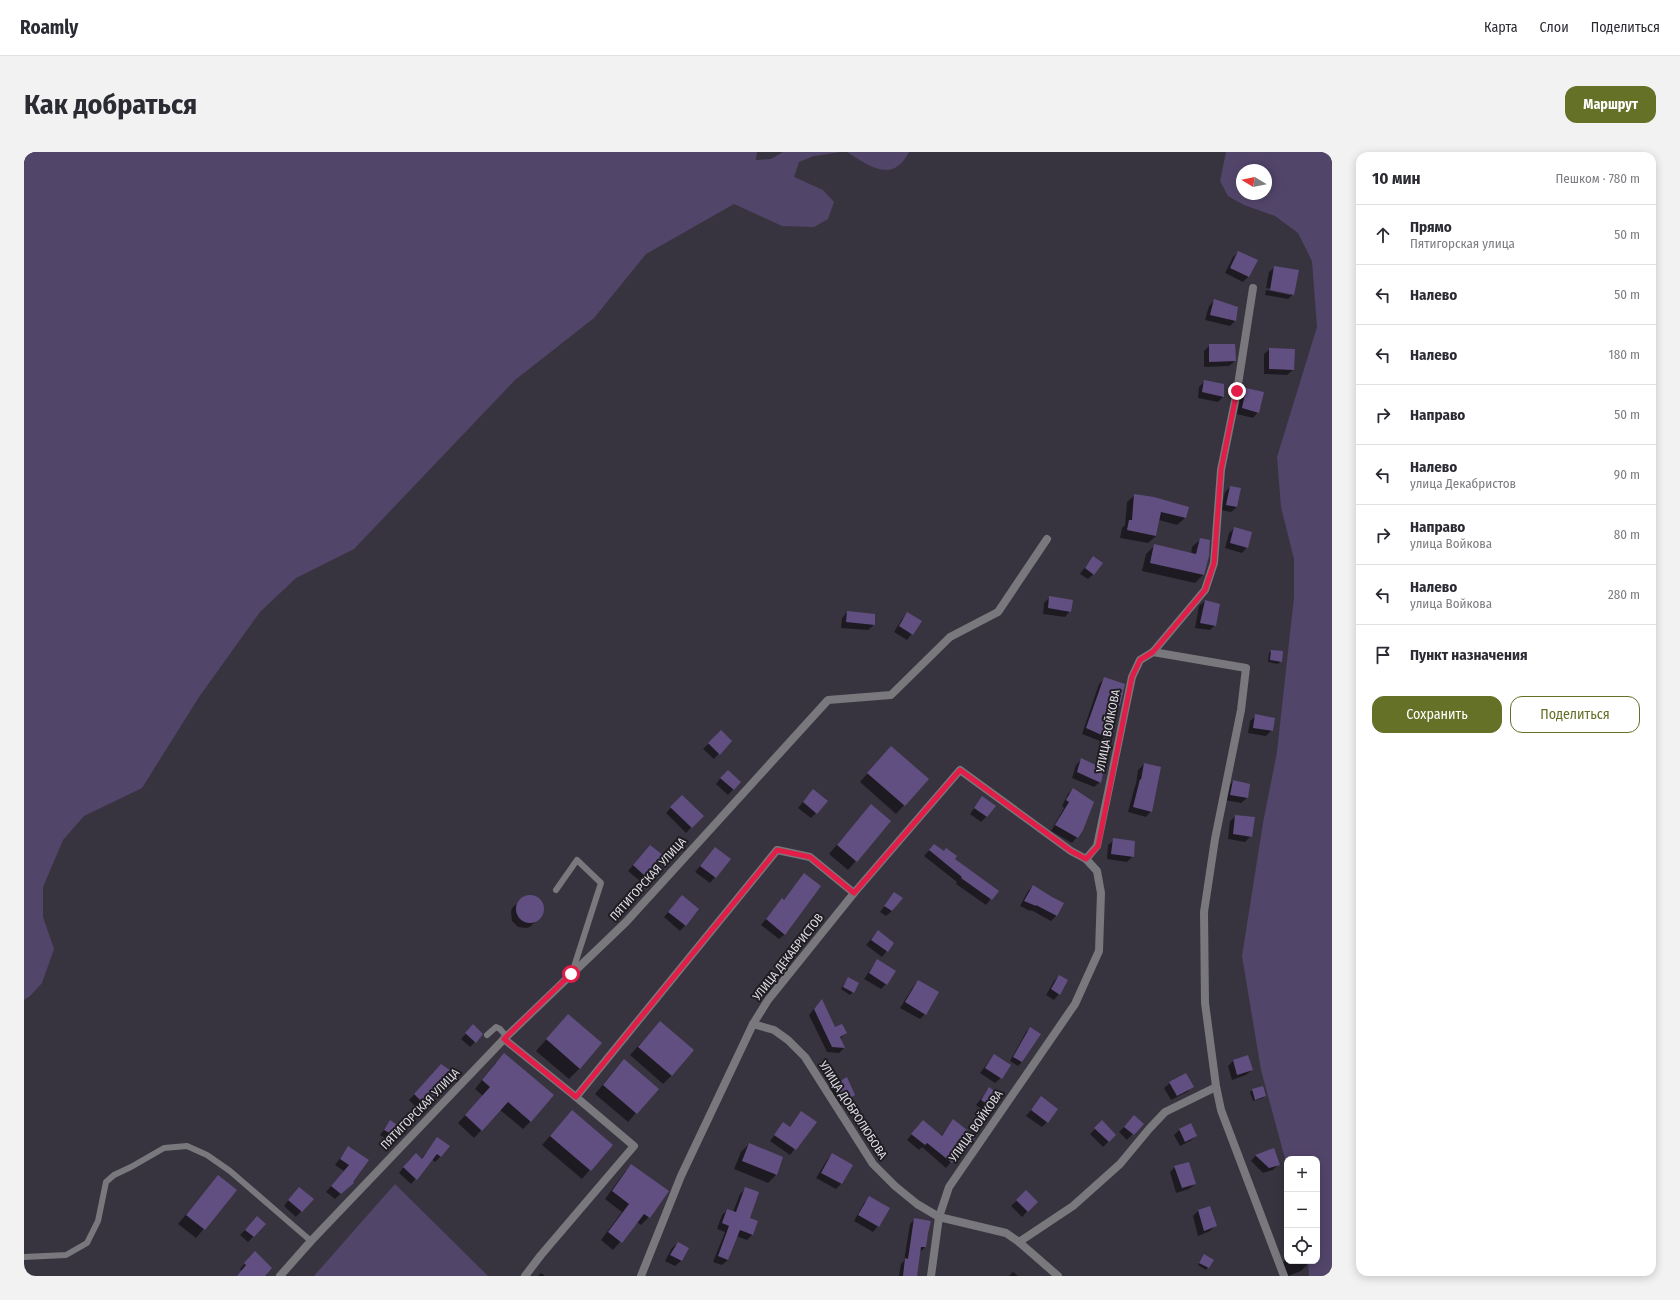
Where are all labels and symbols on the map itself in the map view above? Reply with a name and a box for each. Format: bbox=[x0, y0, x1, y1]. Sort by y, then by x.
north arrow bbox=[1236, 164, 1272, 200]
route end bbox=[1228, 382, 1246, 400]
street label: УЛИЦА ВОЙКОВА bbox=[1092, 687, 1123, 775]
street label: ПЯТИГОРСКАЯ УЛИЦА bbox=[607, 834, 689, 923]
street label: УЛИЦА ДЕКАБРИСТОВ bbox=[749, 910, 827, 1004]
route start bbox=[562, 965, 580, 983]
street label: УЛИЦА ДОБРОЛЮБОВА bbox=[816, 1058, 890, 1162]
street label: ПЯТИГОРСКАЯ УЛИЦА bbox=[378, 1065, 463, 1152]
street label: УЛИЦА ВОЙКОВА bbox=[945, 1086, 1006, 1165]

